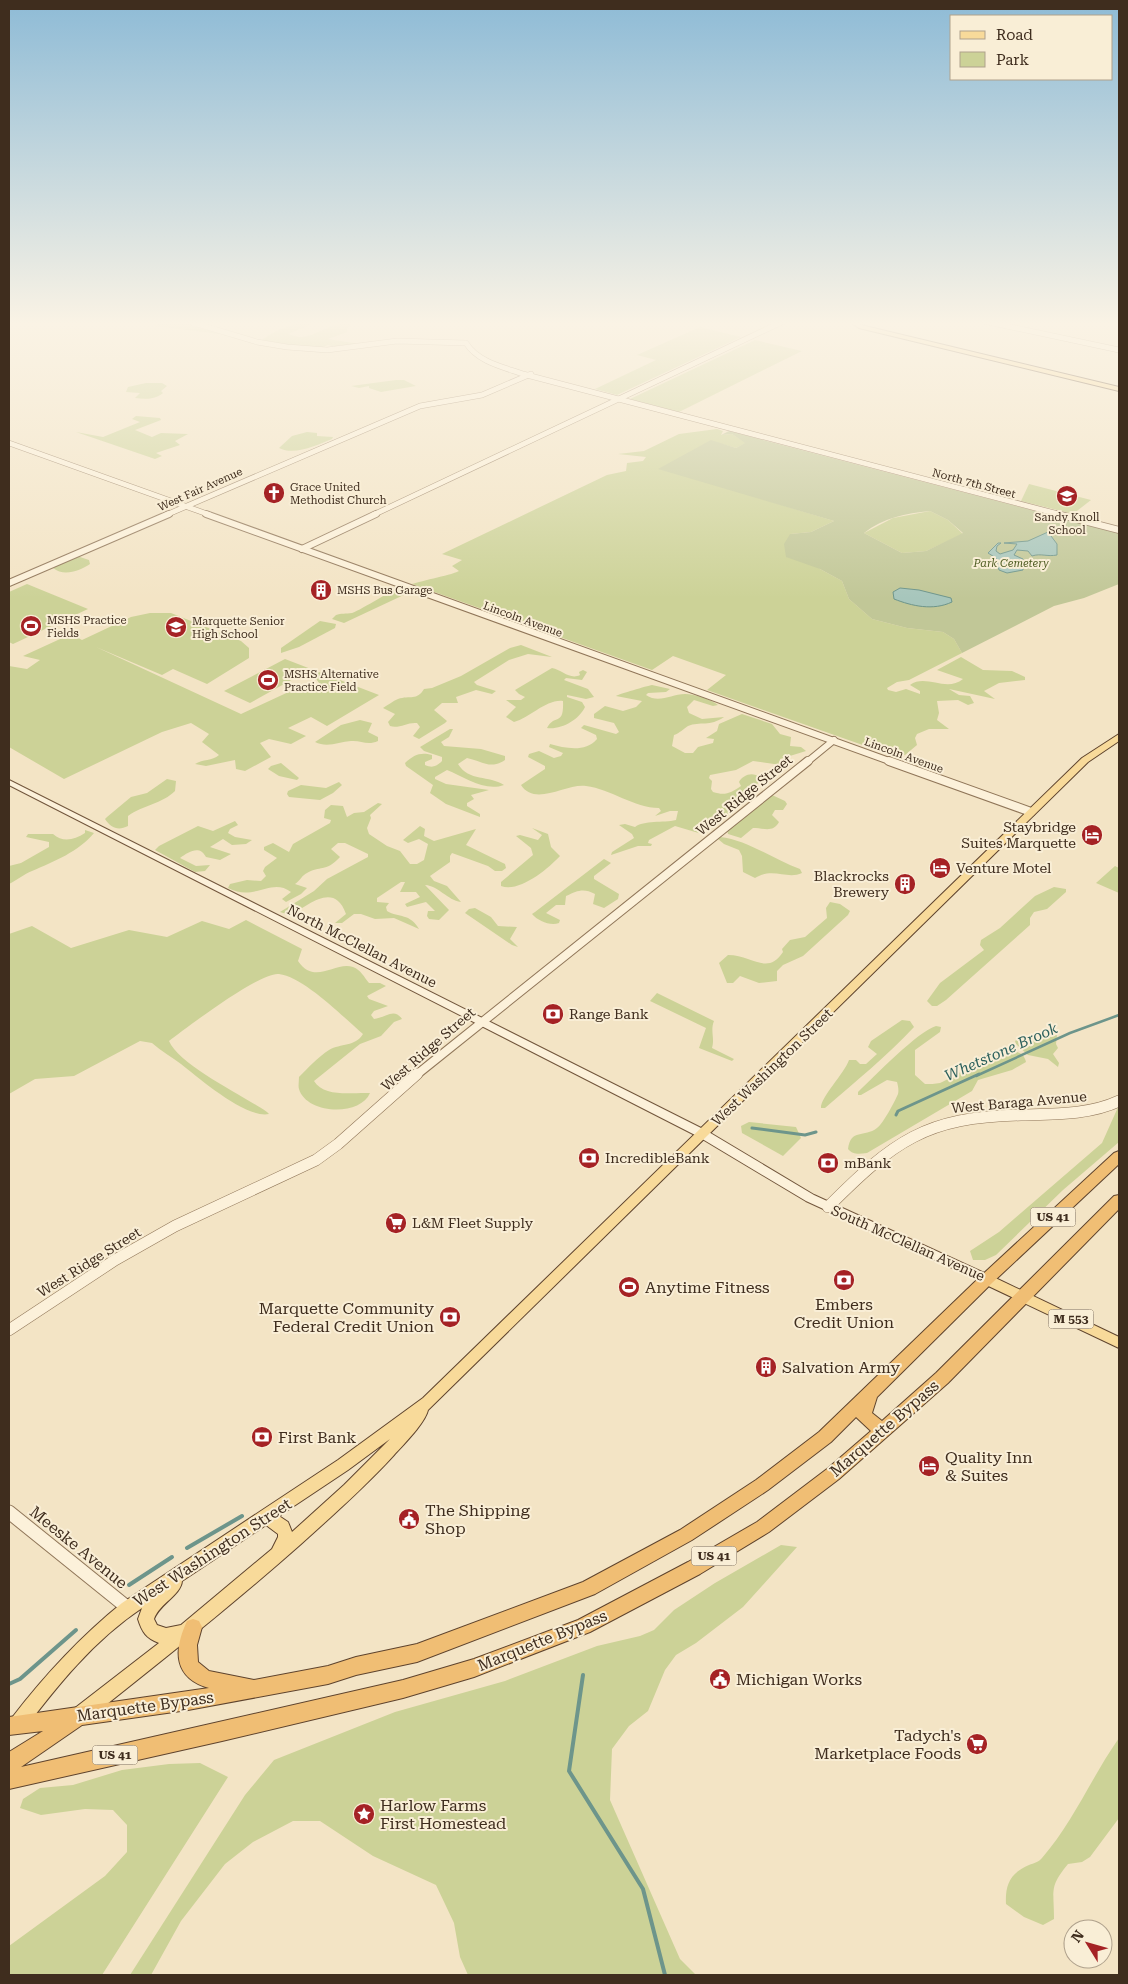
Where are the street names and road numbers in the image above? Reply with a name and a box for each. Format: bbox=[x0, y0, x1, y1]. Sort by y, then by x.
street label: West Fair Avenue bbox=[156, 465, 244, 514]
street label: North 7th Street bbox=[931, 466, 1017, 501]
street label: Lincoln Avenue bbox=[482, 599, 564, 640]
street label: Lincoln Avenue bbox=[863, 735, 945, 776]
street label: West Ridge Street bbox=[693, 751, 795, 839]
street label: North McClellan Avenue bbox=[285, 901, 440, 991]
street label: West Ridge Street bbox=[378, 1004, 478, 1094]
street label: West Washington Street bbox=[708, 1005, 836, 1129]
street label: West Baraga Avenue bbox=[951, 1088, 1088, 1116]
street label: South McClellan Avenue bbox=[829, 1202, 987, 1284]
road number: US 41 bbox=[1030, 1208, 1076, 1226]
street label: West Ridge Street bbox=[34, 1224, 144, 1300]
road number: M 553 bbox=[1048, 1310, 1094, 1328]
street label: Marquette Bypass bbox=[826, 1376, 943, 1481]
street label: West Washington Street bbox=[130, 1494, 295, 1611]
street label: Meeske Avenue bbox=[26, 1502, 132, 1593]
road number: US 41 bbox=[692, 1546, 736, 1565]
street label: Marquette Bypass bbox=[475, 1606, 610, 1675]
street label: Marquette Bypass bbox=[75, 1687, 215, 1726]
road number: US 41 bbox=[92, 1746, 138, 1764]

